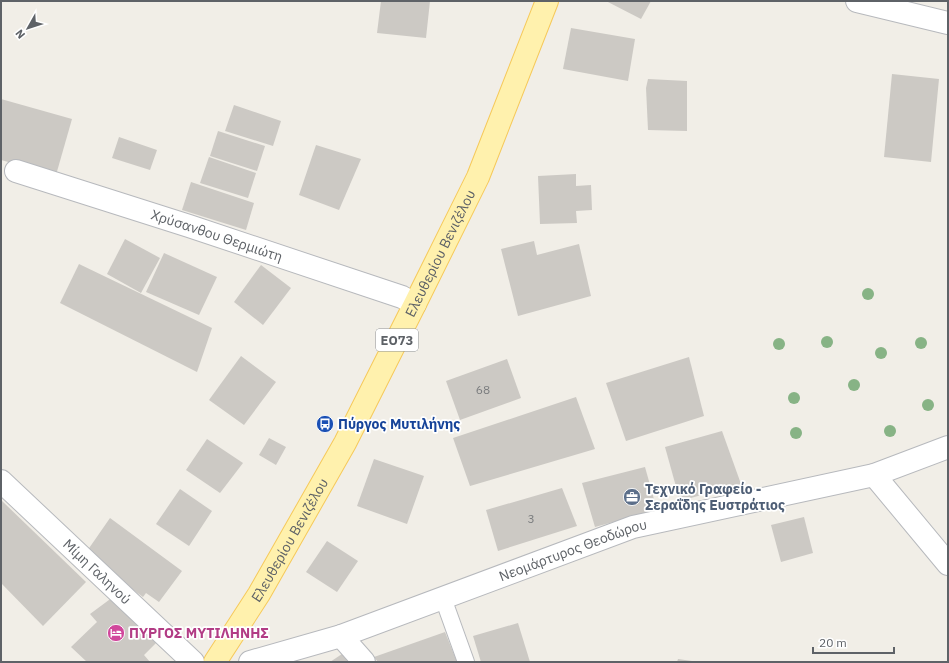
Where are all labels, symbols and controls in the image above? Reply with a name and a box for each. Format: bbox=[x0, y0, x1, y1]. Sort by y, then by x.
north arrow bbox=[8, 8, 48, 48]
text: N bbox=[12, 27, 28, 42]
street label: Ελευθερίου Βενιζέλου bbox=[401, 187, 479, 320]
street label: Χρύσανθου Θερμιώτη bbox=[149, 206, 285, 266]
road number: ΕΟ73 bbox=[376, 329, 418, 351]
house number: 68 bbox=[476, 382, 490, 397]
bus stop icon: Πύργος Μυτιλήνης bbox=[315, 414, 335, 434]
place label: Πύργος Μυτιλήνης bbox=[338, 415, 460, 433]
street label: Ελευθερίου Βενιζέλου bbox=[247, 475, 332, 606]
place label: Τεχνικό Γραφείο - Σεραΐδης Ευστράτιος bbox=[645, 480, 785, 514]
office icon: Τεχνικό Γραφείο - Σεραΐδης Ευστράτιος bbox=[622, 487, 642, 507]
house number: 3 bbox=[527, 511, 535, 526]
street label: Νεομάρτυρος Θεοδώρου bbox=[496, 515, 649, 585]
street label: Μίμη Γαληνού bbox=[59, 535, 135, 608]
hotel icon: ΠΥΡΓΟΣ ΜΥΤΙΛΗΝΗΣ bbox=[106, 623, 126, 643]
place label: ΠΥΡΓΟΣ ΜΥΤΙΛΗΝΗΣ bbox=[129, 624, 269, 642]
scale bar bbox=[813, 629, 894, 655]
text: 20 m bbox=[819, 635, 847, 650]

